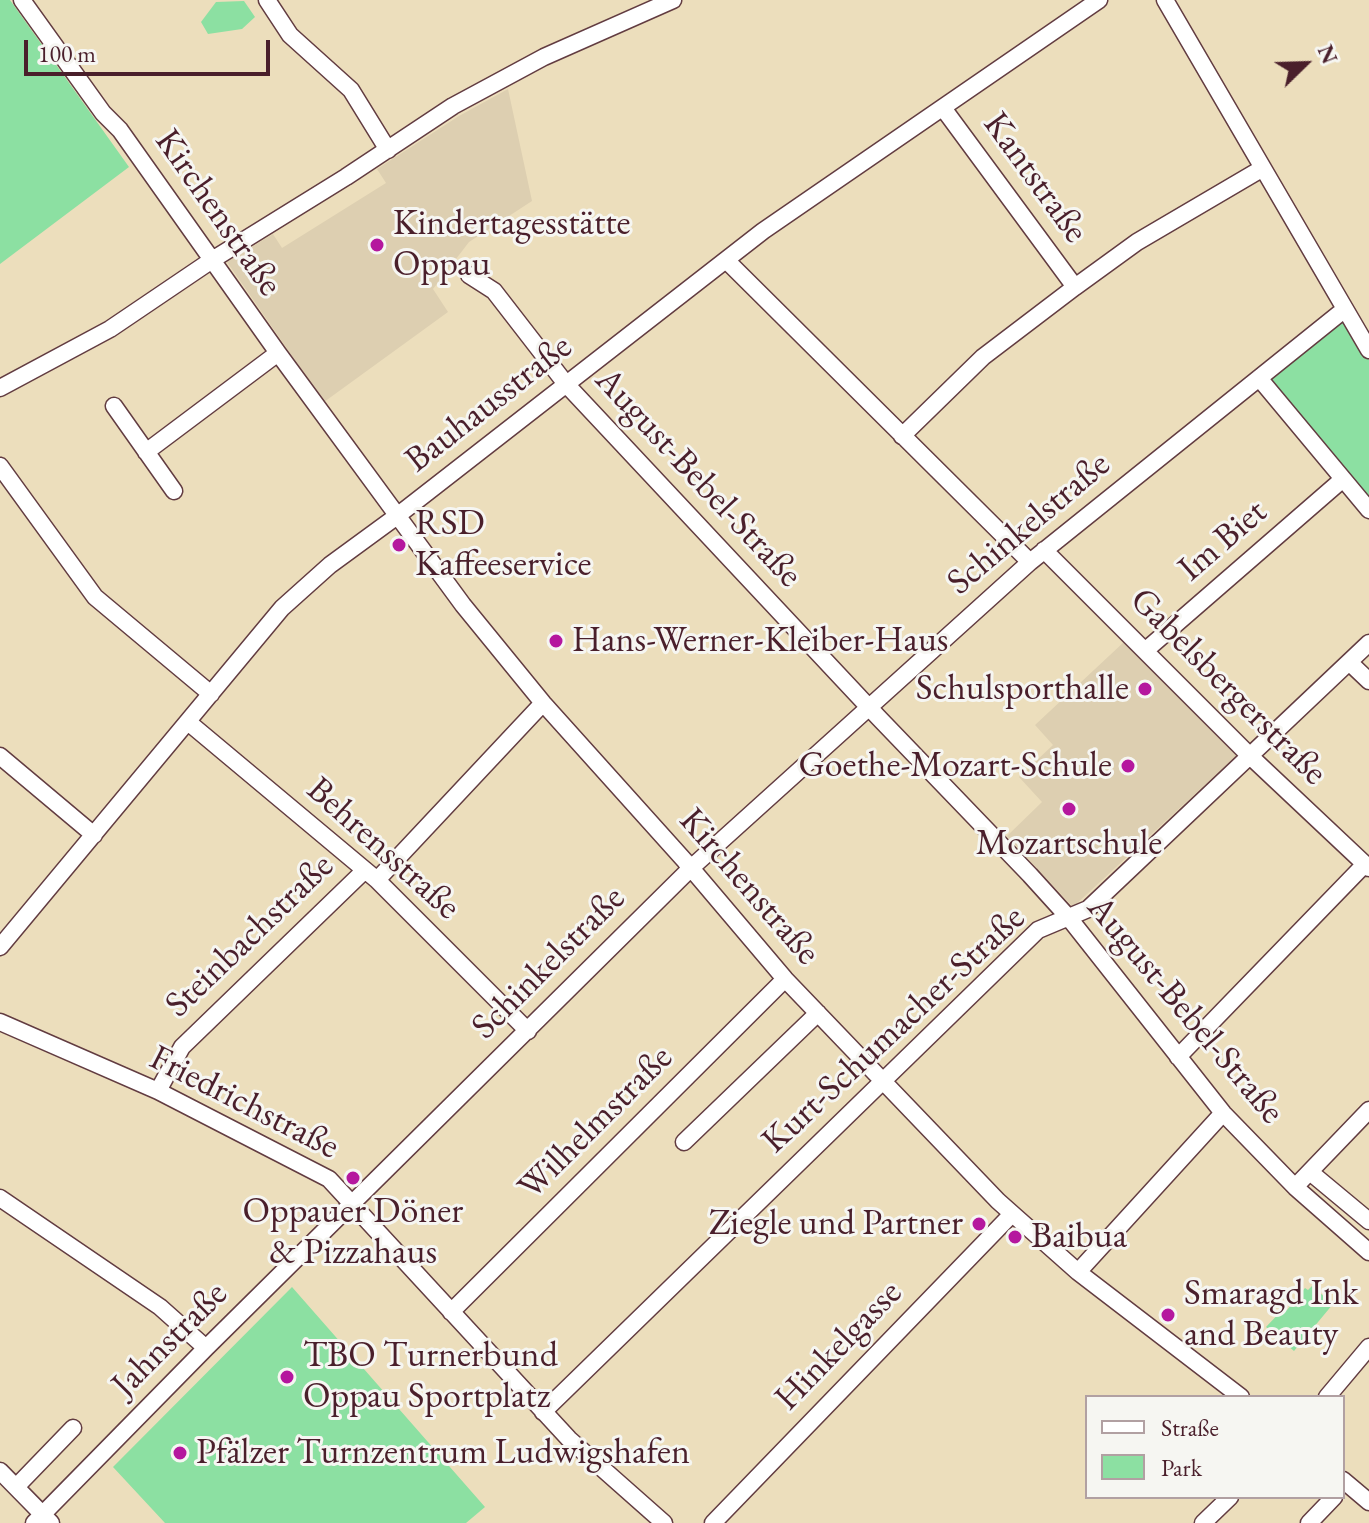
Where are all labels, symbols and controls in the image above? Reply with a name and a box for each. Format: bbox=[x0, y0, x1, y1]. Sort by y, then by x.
scale bar bbox=[28, 24, 274, 74]
north arrow bbox=[1265, 24, 1345, 104]
text: 100 m bbox=[38, 38, 96, 69]
text: N bbox=[1311, 41, 1344, 68]
street label: Kantstraße bbox=[973, 104, 1097, 252]
street label: Kirchenstraße bbox=[145, 122, 291, 304]
place label: Kindertagesstätte Oppau bbox=[393, 202, 631, 287]
marker: Kindertagesstätte Oppau bbox=[368, 236, 386, 254]
street label: Bauhausstraße bbox=[397, 326, 581, 482]
street label: August-Bebel-Straße bbox=[585, 359, 811, 597]
street label: Schinkelstraße bbox=[939, 444, 1119, 604]
street label: Im Biet bbox=[1170, 491, 1276, 591]
place label: RSD Kaffeeservice bbox=[415, 502, 592, 587]
marker: RSD Kaffeeservice bbox=[390, 536, 408, 554]
street label: Gabelsbergerstraße bbox=[1120, 579, 1336, 795]
place label: Hans-Werner-Kleiber-Haus bbox=[572, 619, 948, 663]
marker: Hans-Werner-Kleiber-Haus bbox=[547, 632, 565, 650]
place label: Schulsporthalle bbox=[916, 667, 1129, 711]
marker: Schulsporthalle bbox=[1136, 680, 1154, 698]
place label: Goethe-Mozart-Schule bbox=[798, 744, 1112, 788]
marker: Goethe-Mozart-Schule bbox=[1119, 757, 1137, 775]
street label: Behrensstraße bbox=[297, 769, 469, 929]
street label: Kirchenstraße bbox=[669, 800, 829, 974]
marker: Mozartschule bbox=[1060, 800, 1078, 818]
place label: Mozartschule bbox=[976, 822, 1162, 866]
street label: Steinbachstraße bbox=[157, 845, 343, 1027]
street label: Schinkelstraße bbox=[463, 877, 635, 1049]
street label: August-Bebel-Straße bbox=[1077, 887, 1293, 1133]
street label: Kurt-Schumacher-Straße bbox=[754, 897, 1034, 1163]
street label: Friedrichstraße bbox=[142, 1037, 346, 1169]
street label: Wilhelmstraße bbox=[510, 1037, 682, 1209]
marker: Oppauer Döner & Pizzahaus bbox=[344, 1169, 362, 1187]
place label: Oppauer Döner & Pizzahaus bbox=[243, 1190, 463, 1275]
place label: Ziegle und Partner bbox=[709, 1202, 963, 1246]
marker: Ziegle und Partner bbox=[970, 1215, 988, 1233]
place label: Baibua bbox=[1031, 1215, 1127, 1259]
marker: Baibua bbox=[1006, 1228, 1024, 1246]
street label: Hinkelgasse bbox=[767, 1272, 911, 1420]
place label: Smaragd Ink and Beauty bbox=[1184, 1272, 1359, 1357]
street label: Jahnstraße bbox=[103, 1273, 237, 1407]
marker: Smaragd Ink and Beauty bbox=[1159, 1306, 1177, 1324]
place label: TBO Turnerbund Oppau Sportplatz bbox=[303, 1334, 558, 1419]
marker: TBO Turnerbund Oppau Sportplatz bbox=[278, 1368, 296, 1386]
legend bbox=[1085, 1395, 1345, 1499]
text: Straße bbox=[1161, 1412, 1219, 1443]
place label: Pfälzer Turnzentrum Ludwigshafen bbox=[196, 1431, 690, 1475]
marker: Pfälzer Turnzentrum Ludwigshafen bbox=[171, 1444, 189, 1462]
text: Park bbox=[1161, 1452, 1202, 1483]

